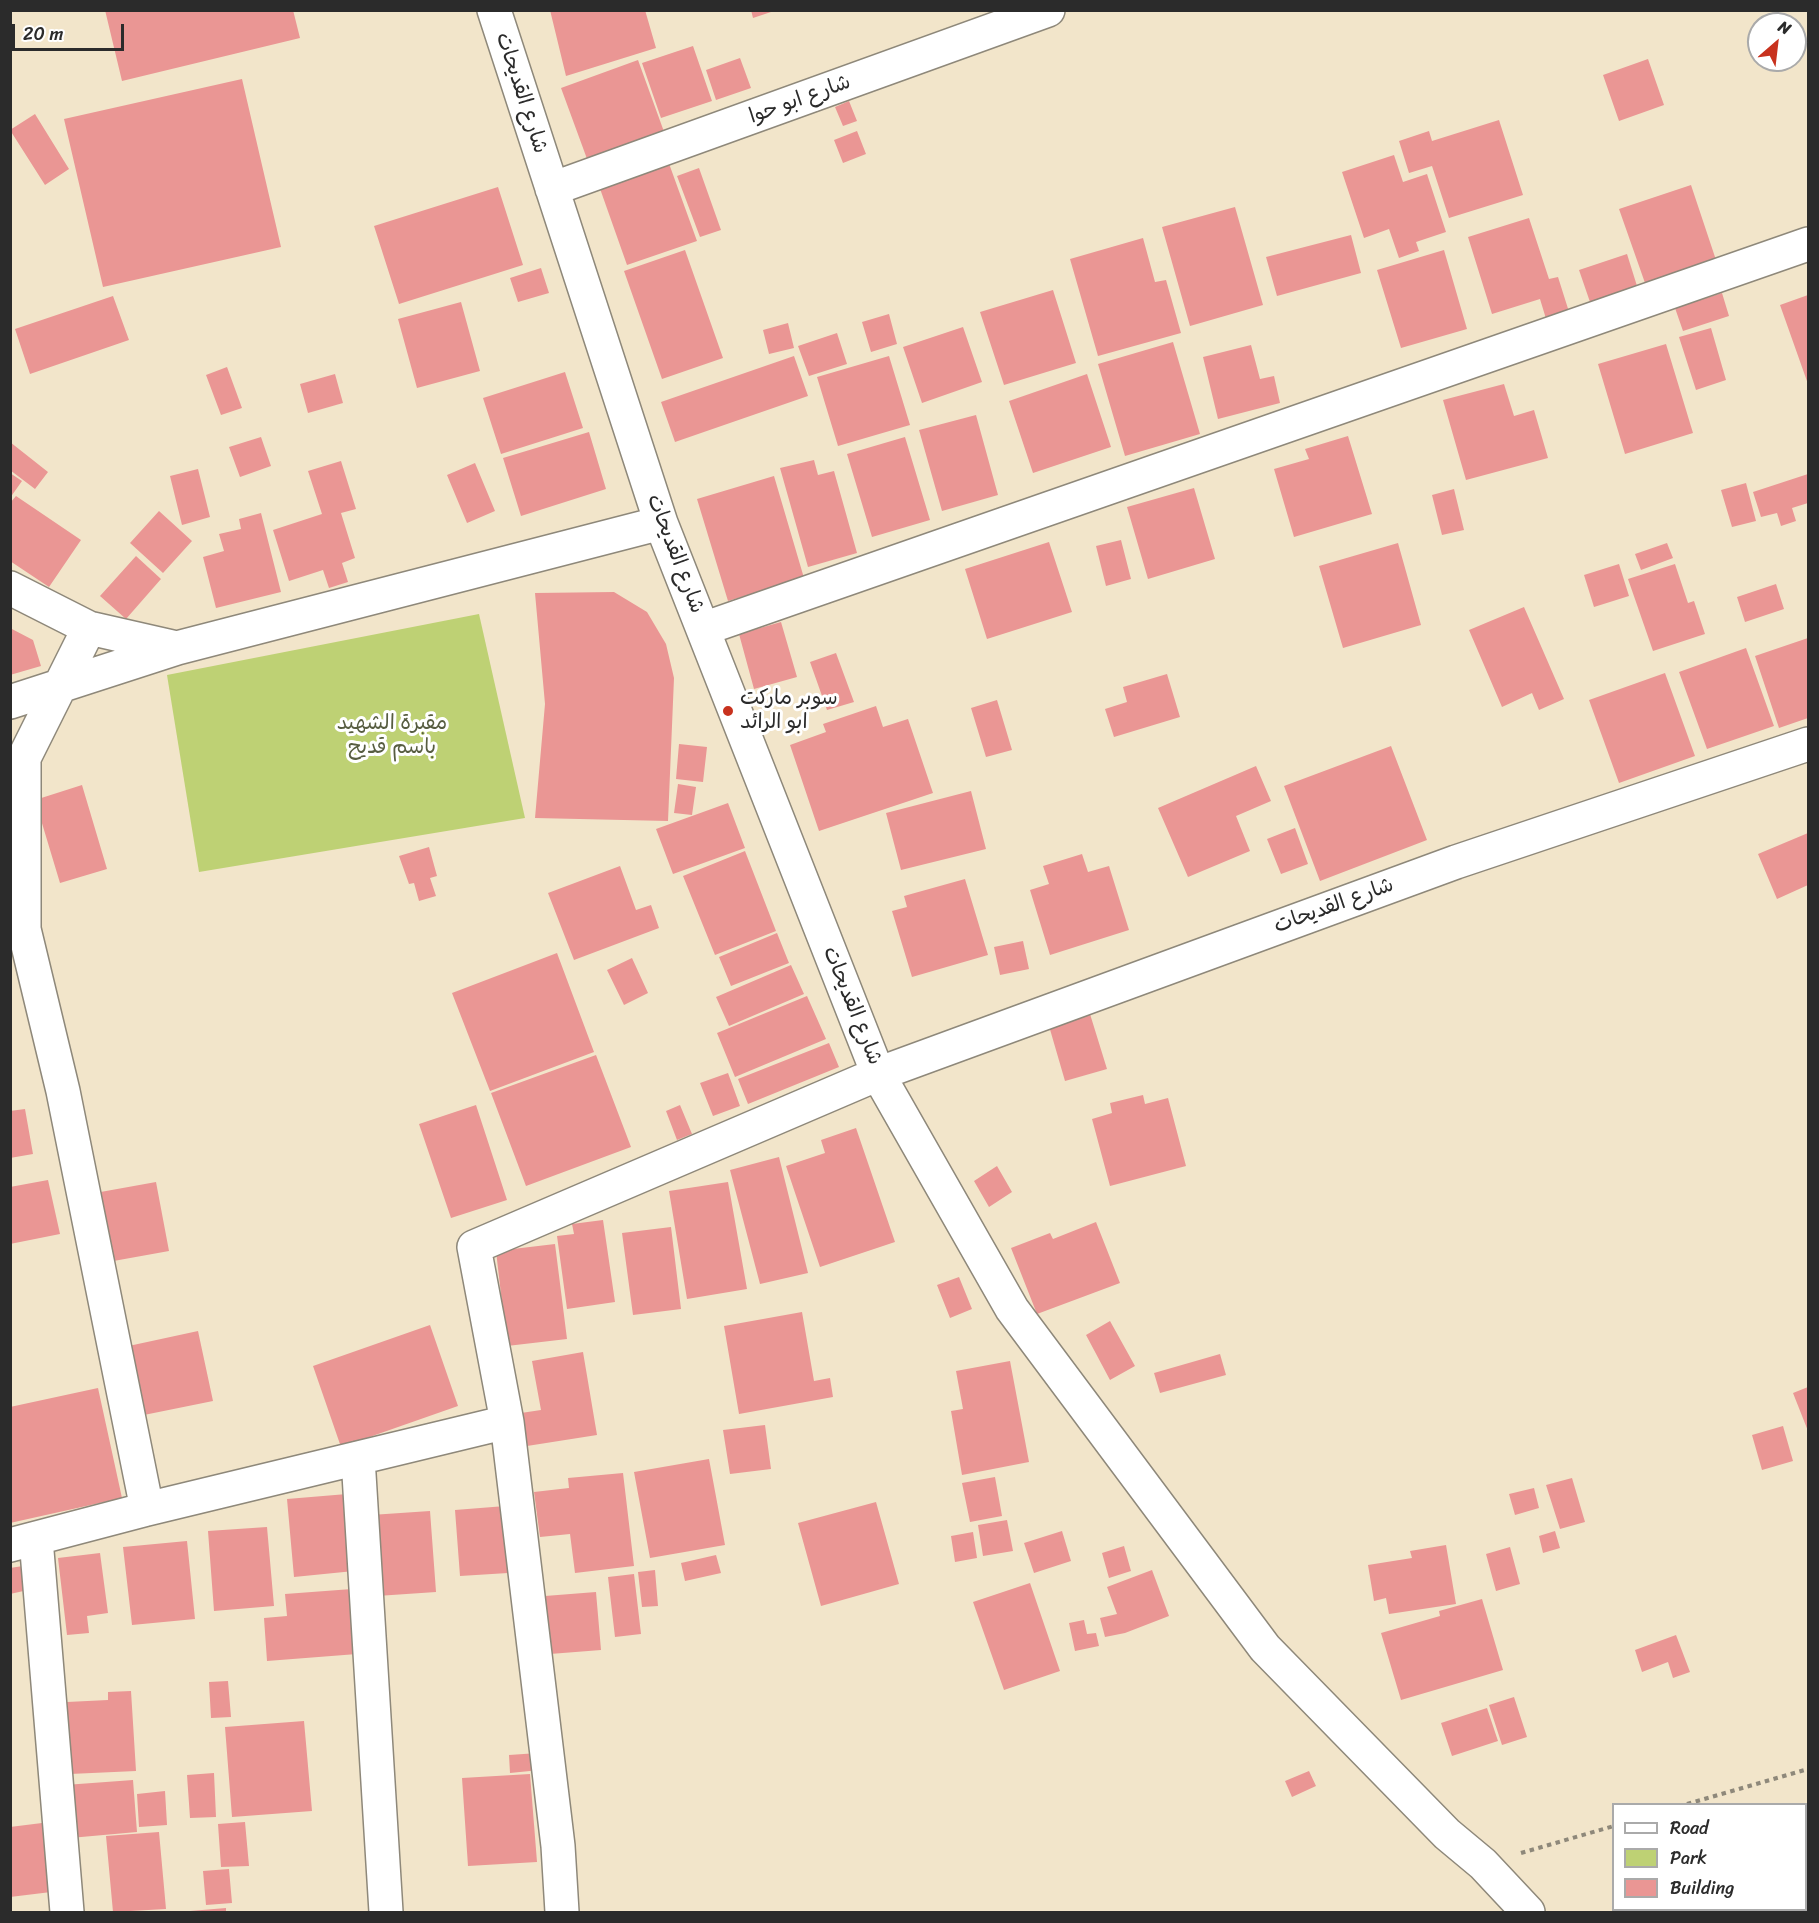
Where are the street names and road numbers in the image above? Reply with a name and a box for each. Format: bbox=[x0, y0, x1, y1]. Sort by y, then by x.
street label: شارع القديحات bbox=[490, 29, 552, 157]
street label: شارع ابو حوا bbox=[746, 70, 854, 130]
street label: شارع القديحات bbox=[641, 491, 709, 617]
street label: شارع القديحات bbox=[1271, 873, 1397, 939]
street label: شارع القديحات bbox=[817, 943, 887, 1069]

